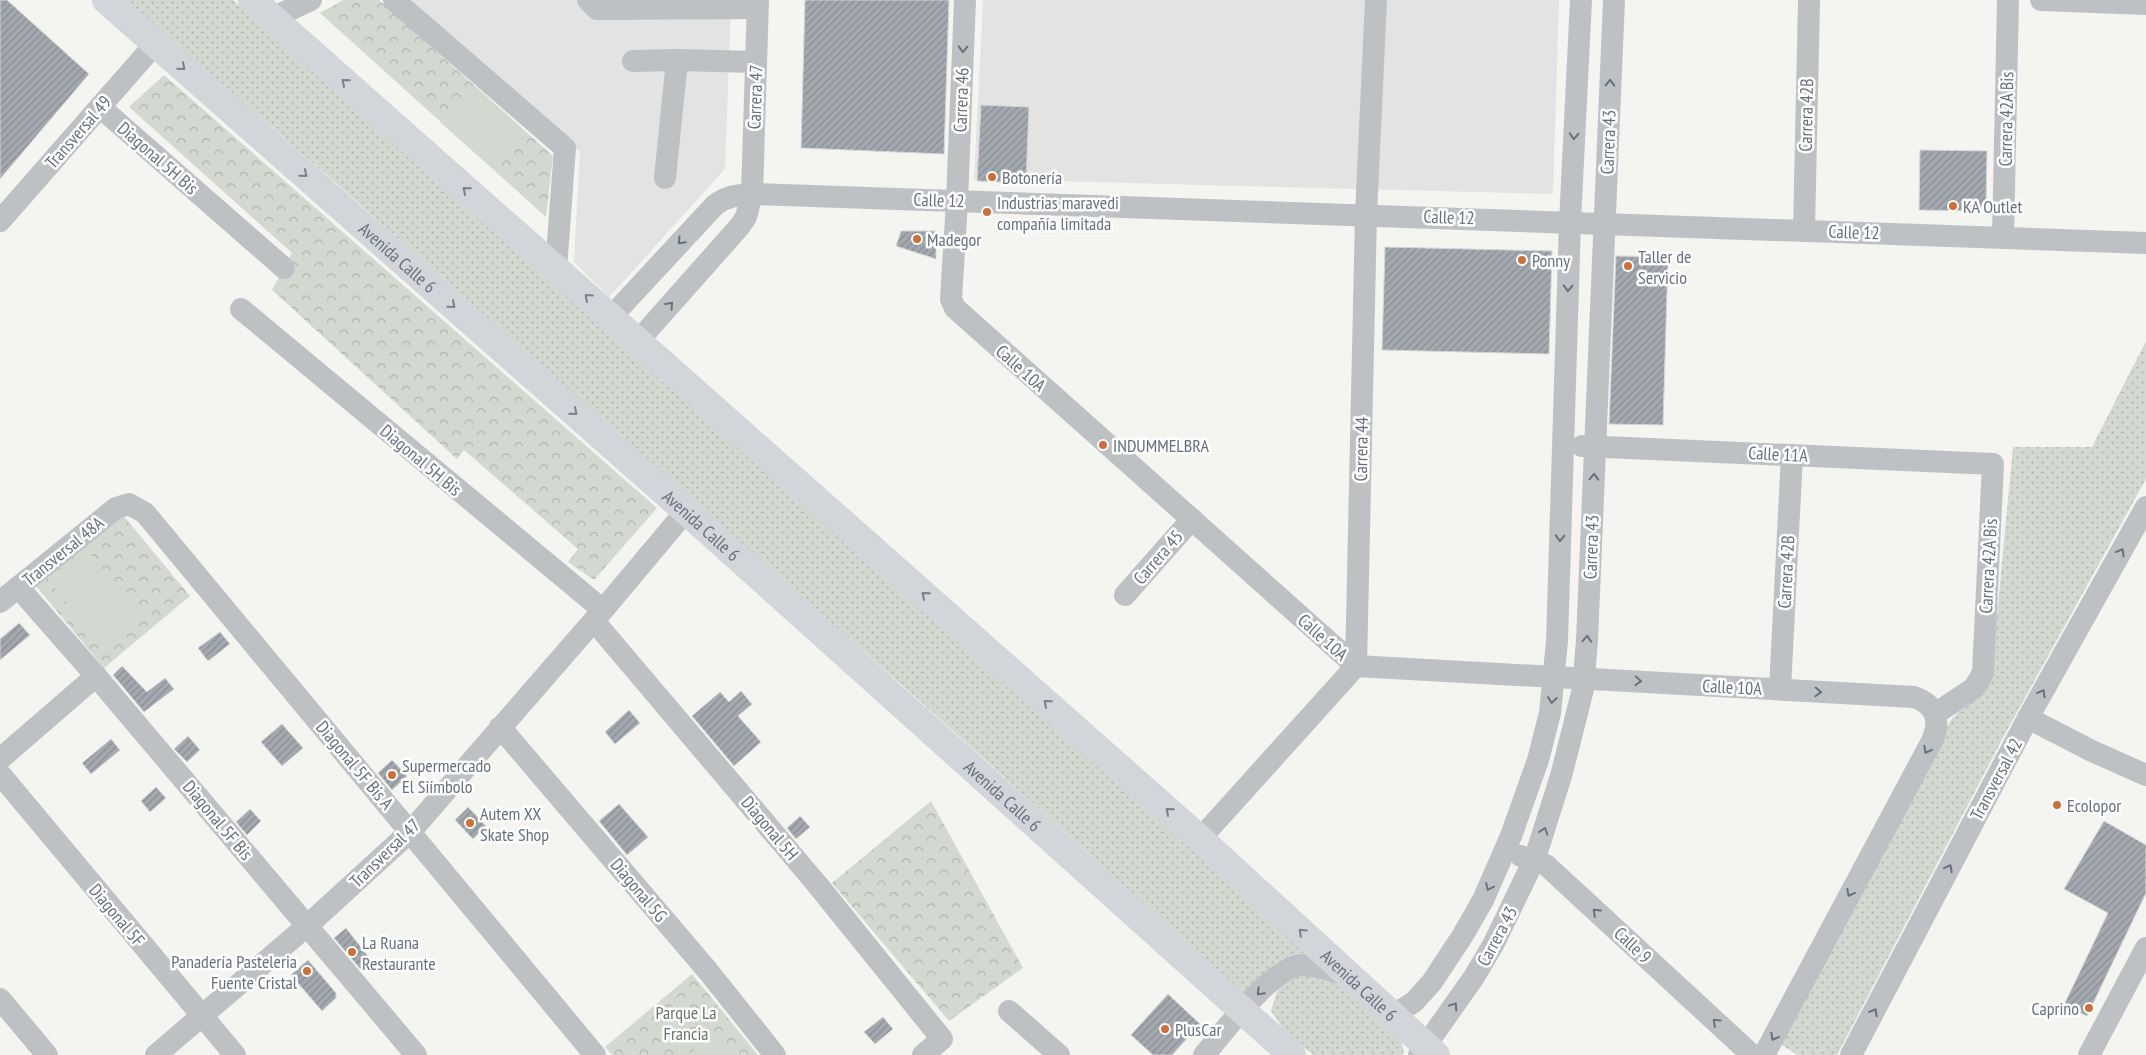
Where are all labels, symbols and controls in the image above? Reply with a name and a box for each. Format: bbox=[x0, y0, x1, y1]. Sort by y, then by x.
one-way arrow bbox=[957, 45, 968, 53]
one-way arrow bbox=[176, 61, 185, 69]
street label: Carrera 47 bbox=[742, 64, 768, 130]
street label: Carrera 46 bbox=[948, 67, 974, 133]
street label: Carrera 42A Bis bbox=[1994, 71, 2018, 167]
street label: Carrera 42B bbox=[1794, 78, 1818, 152]
one-way arrow bbox=[341, 79, 350, 88]
one-way arrow bbox=[1605, 79, 1616, 87]
street label: Transversal 49 bbox=[40, 91, 116, 173]
street label: Carrera 43 bbox=[1595, 109, 1621, 175]
street label: Diagonal 5H Bis bbox=[113, 117, 203, 199]
one-way arrow bbox=[1568, 132, 1579, 140]
place label: Botonería bbox=[1002, 166, 1062, 189]
one-way arrow bbox=[298, 168, 307, 177]
marker: Botonería bbox=[986, 171, 998, 183]
one-way arrow bbox=[463, 186, 472, 195]
street label: Calle 12 bbox=[913, 188, 965, 212]
place label: Industrias maravedi compañía limitada bbox=[997, 191, 1119, 235]
place label: KA Outlet bbox=[1963, 195, 2022, 218]
marker: KA Outlet bbox=[1947, 200, 1959, 212]
street label: Calle 12 bbox=[1423, 205, 1475, 229]
marker: Industrias maravedi compañía limitada bbox=[981, 206, 993, 218]
street label: Avenida Calle 6 bbox=[354, 217, 442, 298]
street label: Calle 12 bbox=[1828, 220, 1880, 244]
place label: Madegor bbox=[927, 228, 981, 251]
marker: Madegor bbox=[911, 233, 923, 245]
one-way arrow bbox=[678, 235, 687, 244]
place label: Taller de Servicio bbox=[1638, 245, 1692, 289]
place label: Ponny bbox=[1532, 249, 1570, 272]
marker: Ponny bbox=[1516, 254, 1528, 266]
marker: Taller de Servicio bbox=[1622, 260, 1634, 272]
one-way arrow bbox=[1563, 284, 1573, 292]
one-way arrow bbox=[585, 294, 594, 303]
one-way arrow bbox=[447, 299, 456, 308]
one-way arrow bbox=[664, 301, 673, 310]
street label: Calle 10A bbox=[991, 340, 1051, 397]
one-way arrow bbox=[569, 406, 578, 415]
street label: Carrera 44 bbox=[1349, 416, 1373, 482]
street label: Diagonal 5H Bis bbox=[376, 419, 466, 501]
place label: INDUMMELBRA bbox=[1113, 434, 1210, 457]
marker: INDUMMELBRA bbox=[1097, 439, 1109, 451]
street label: Calle 11A bbox=[1748, 441, 1809, 467]
one-way arrow bbox=[1589, 472, 1599, 480]
street label: Avenida Calle 6 bbox=[658, 485, 745, 566]
street label: Transversal 48A bbox=[18, 511, 109, 591]
street label: Carrera 43 bbox=[1578, 514, 1604, 580]
street label: Carrera 42A Bis bbox=[1974, 518, 2002, 614]
street label: Carrera 45 bbox=[1128, 525, 1188, 589]
one-way arrow bbox=[1555, 534, 1565, 542]
street label: Carrera 42B bbox=[1773, 535, 1799, 609]
one-way arrow bbox=[2115, 548, 2125, 557]
one-way arrow bbox=[922, 592, 931, 601]
street label: Calle 10A bbox=[1293, 609, 1353, 666]
one-way arrow bbox=[1582, 635, 1593, 643]
street label: Calle 10A bbox=[1702, 674, 1763, 700]
one-way arrow bbox=[1634, 676, 1642, 687]
one-way arrow bbox=[1814, 686, 1822, 697]
one-way arrow bbox=[2035, 690, 2045, 699]
one-way arrow bbox=[1547, 696, 1558, 704]
one-way arrow bbox=[1043, 700, 1052, 709]
street label: Diagonal 5F Bis A bbox=[311, 716, 399, 814]
street label: Transversal 42 bbox=[1965, 734, 2027, 824]
one-way arrow bbox=[1923, 745, 1933, 754]
place label: Supermercado El Siímbolo bbox=[402, 754, 491, 798]
street label: Avenida Calle 6 bbox=[960, 755, 1046, 836]
marker: Supermercado El Siímbolo bbox=[386, 769, 398, 781]
street label: Diagonal 5F Bis bbox=[178, 775, 258, 865]
street label: Diagonal 5H bbox=[736, 791, 804, 865]
place label: Ecolopor bbox=[2067, 794, 2121, 817]
marker: Ecolopor bbox=[2051, 799, 2063, 811]
place label: Autem XX Skate Shop bbox=[480, 802, 549, 846]
one-way arrow bbox=[1165, 807, 1174, 816]
street label: Transversal 47 bbox=[345, 814, 425, 892]
marker: Autem XX Skate Shop bbox=[464, 817, 476, 829]
one-way arrow bbox=[1538, 827, 1548, 836]
street label: Diagonal 5G bbox=[606, 853, 672, 927]
one-way arrow bbox=[1943, 864, 1953, 873]
street label: Diagonal 5F bbox=[84, 879, 150, 951]
one-way arrow bbox=[1485, 881, 1495, 890]
one-way arrow bbox=[1846, 888, 1856, 897]
street label: Carrera 43 bbox=[1472, 902, 1522, 970]
one-way arrow bbox=[1593, 909, 1602, 918]
street label: Calle 9 bbox=[1609, 922, 1657, 968]
one-way arrow bbox=[1298, 929, 1307, 938]
place label: La Ruana Restaurante bbox=[362, 931, 436, 975]
street label: Avenida Calle 6 bbox=[1316, 944, 1403, 1026]
marker: La Ruana Restaurante bbox=[346, 946, 358, 958]
place label: Panadería Pasteleria Fuente Cristal bbox=[171, 950, 298, 994]
marker: Panadería Pasteleria Fuente Cristal bbox=[301, 965, 313, 977]
one-way arrow bbox=[1257, 986, 1266, 995]
place label: Caprino bbox=[2031, 997, 2079, 1020]
park label: Parque La Francia bbox=[655, 1001, 717, 1045]
one-way arrow bbox=[1448, 1002, 1457, 1012]
marker: Caprino bbox=[2083, 1002, 2095, 1014]
one-way arrow bbox=[1868, 1008, 1878, 1017]
place label: PlusCar bbox=[1175, 1018, 1221, 1041]
one-way arrow bbox=[1713, 1019, 1722, 1028]
marker: PlusCar bbox=[1159, 1023, 1171, 1035]
one-way arrow bbox=[1770, 1031, 1780, 1040]

